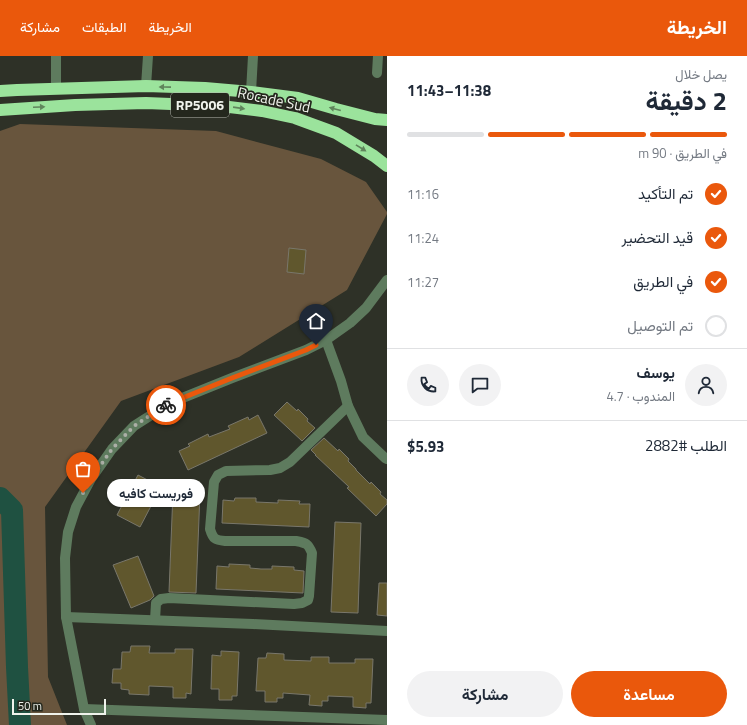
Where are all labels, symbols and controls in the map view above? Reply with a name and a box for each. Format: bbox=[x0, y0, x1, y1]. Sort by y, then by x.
text: الخريطة bbox=[667, 12, 727, 41]
text: مشاركة bbox=[20, 16, 60, 37]
text: الطبقات bbox=[82, 16, 126, 37]
text: الخريطة bbox=[148, 16, 192, 37]
text: يصل خلال bbox=[675, 64, 727, 84]
text: 11:38–11:43 bbox=[407, 79, 491, 102]
street label: Rocade Sud bbox=[236, 81, 313, 118]
text: 2 دقيقة bbox=[645, 81, 727, 120]
one-way arrow bbox=[158, 84, 171, 90]
road number: RP5006 bbox=[171, 93, 229, 117]
one-way arrow bbox=[33, 104, 45, 111]
one-way arrow bbox=[233, 105, 245, 111]
one-way arrow bbox=[329, 106, 341, 112]
text: في الطريق · 90 m bbox=[638, 143, 727, 163]
one-way arrow bbox=[355, 144, 367, 151]
text: تم التأكيد bbox=[638, 182, 693, 205]
icon: check bbox=[705, 183, 727, 205]
text: 11:16 bbox=[407, 184, 439, 204]
text: قيد التحضير bbox=[621, 226, 693, 249]
icon: check bbox=[705, 227, 727, 249]
text: 11:24 bbox=[407, 228, 439, 248]
text: في الطريق bbox=[633, 270, 693, 293]
icon: check bbox=[705, 271, 727, 293]
text: 11:27 bbox=[407, 272, 439, 292]
pin bbox=[299, 304, 333, 345]
icon: home bbox=[305, 310, 327, 332]
text: تم التوصيل bbox=[627, 314, 693, 337]
text: يوسف bbox=[637, 361, 675, 384]
button: phone bbox=[407, 364, 449, 406]
button: chat bbox=[459, 364, 501, 406]
button: person bbox=[685, 364, 727, 406]
courier bbox=[146, 385, 186, 425]
text: المندوب · 4.7 bbox=[606, 386, 675, 406]
icon: bike bbox=[155, 394, 177, 416]
text: الطلب #2882 bbox=[645, 434, 727, 457]
text: $5.93 bbox=[407, 435, 444, 458]
pin bbox=[66, 452, 100, 493]
icon: bag bbox=[72, 458, 94, 480]
callout: فوريست كافيه bbox=[107, 479, 205, 507]
text: فوريست كافيه bbox=[119, 483, 193, 503]
button: مشاركة bbox=[407, 671, 563, 717]
button: مساعدة bbox=[571, 671, 727, 717]
scale bar bbox=[12, 697, 106, 716]
text: 50 m bbox=[18, 698, 42, 714]

